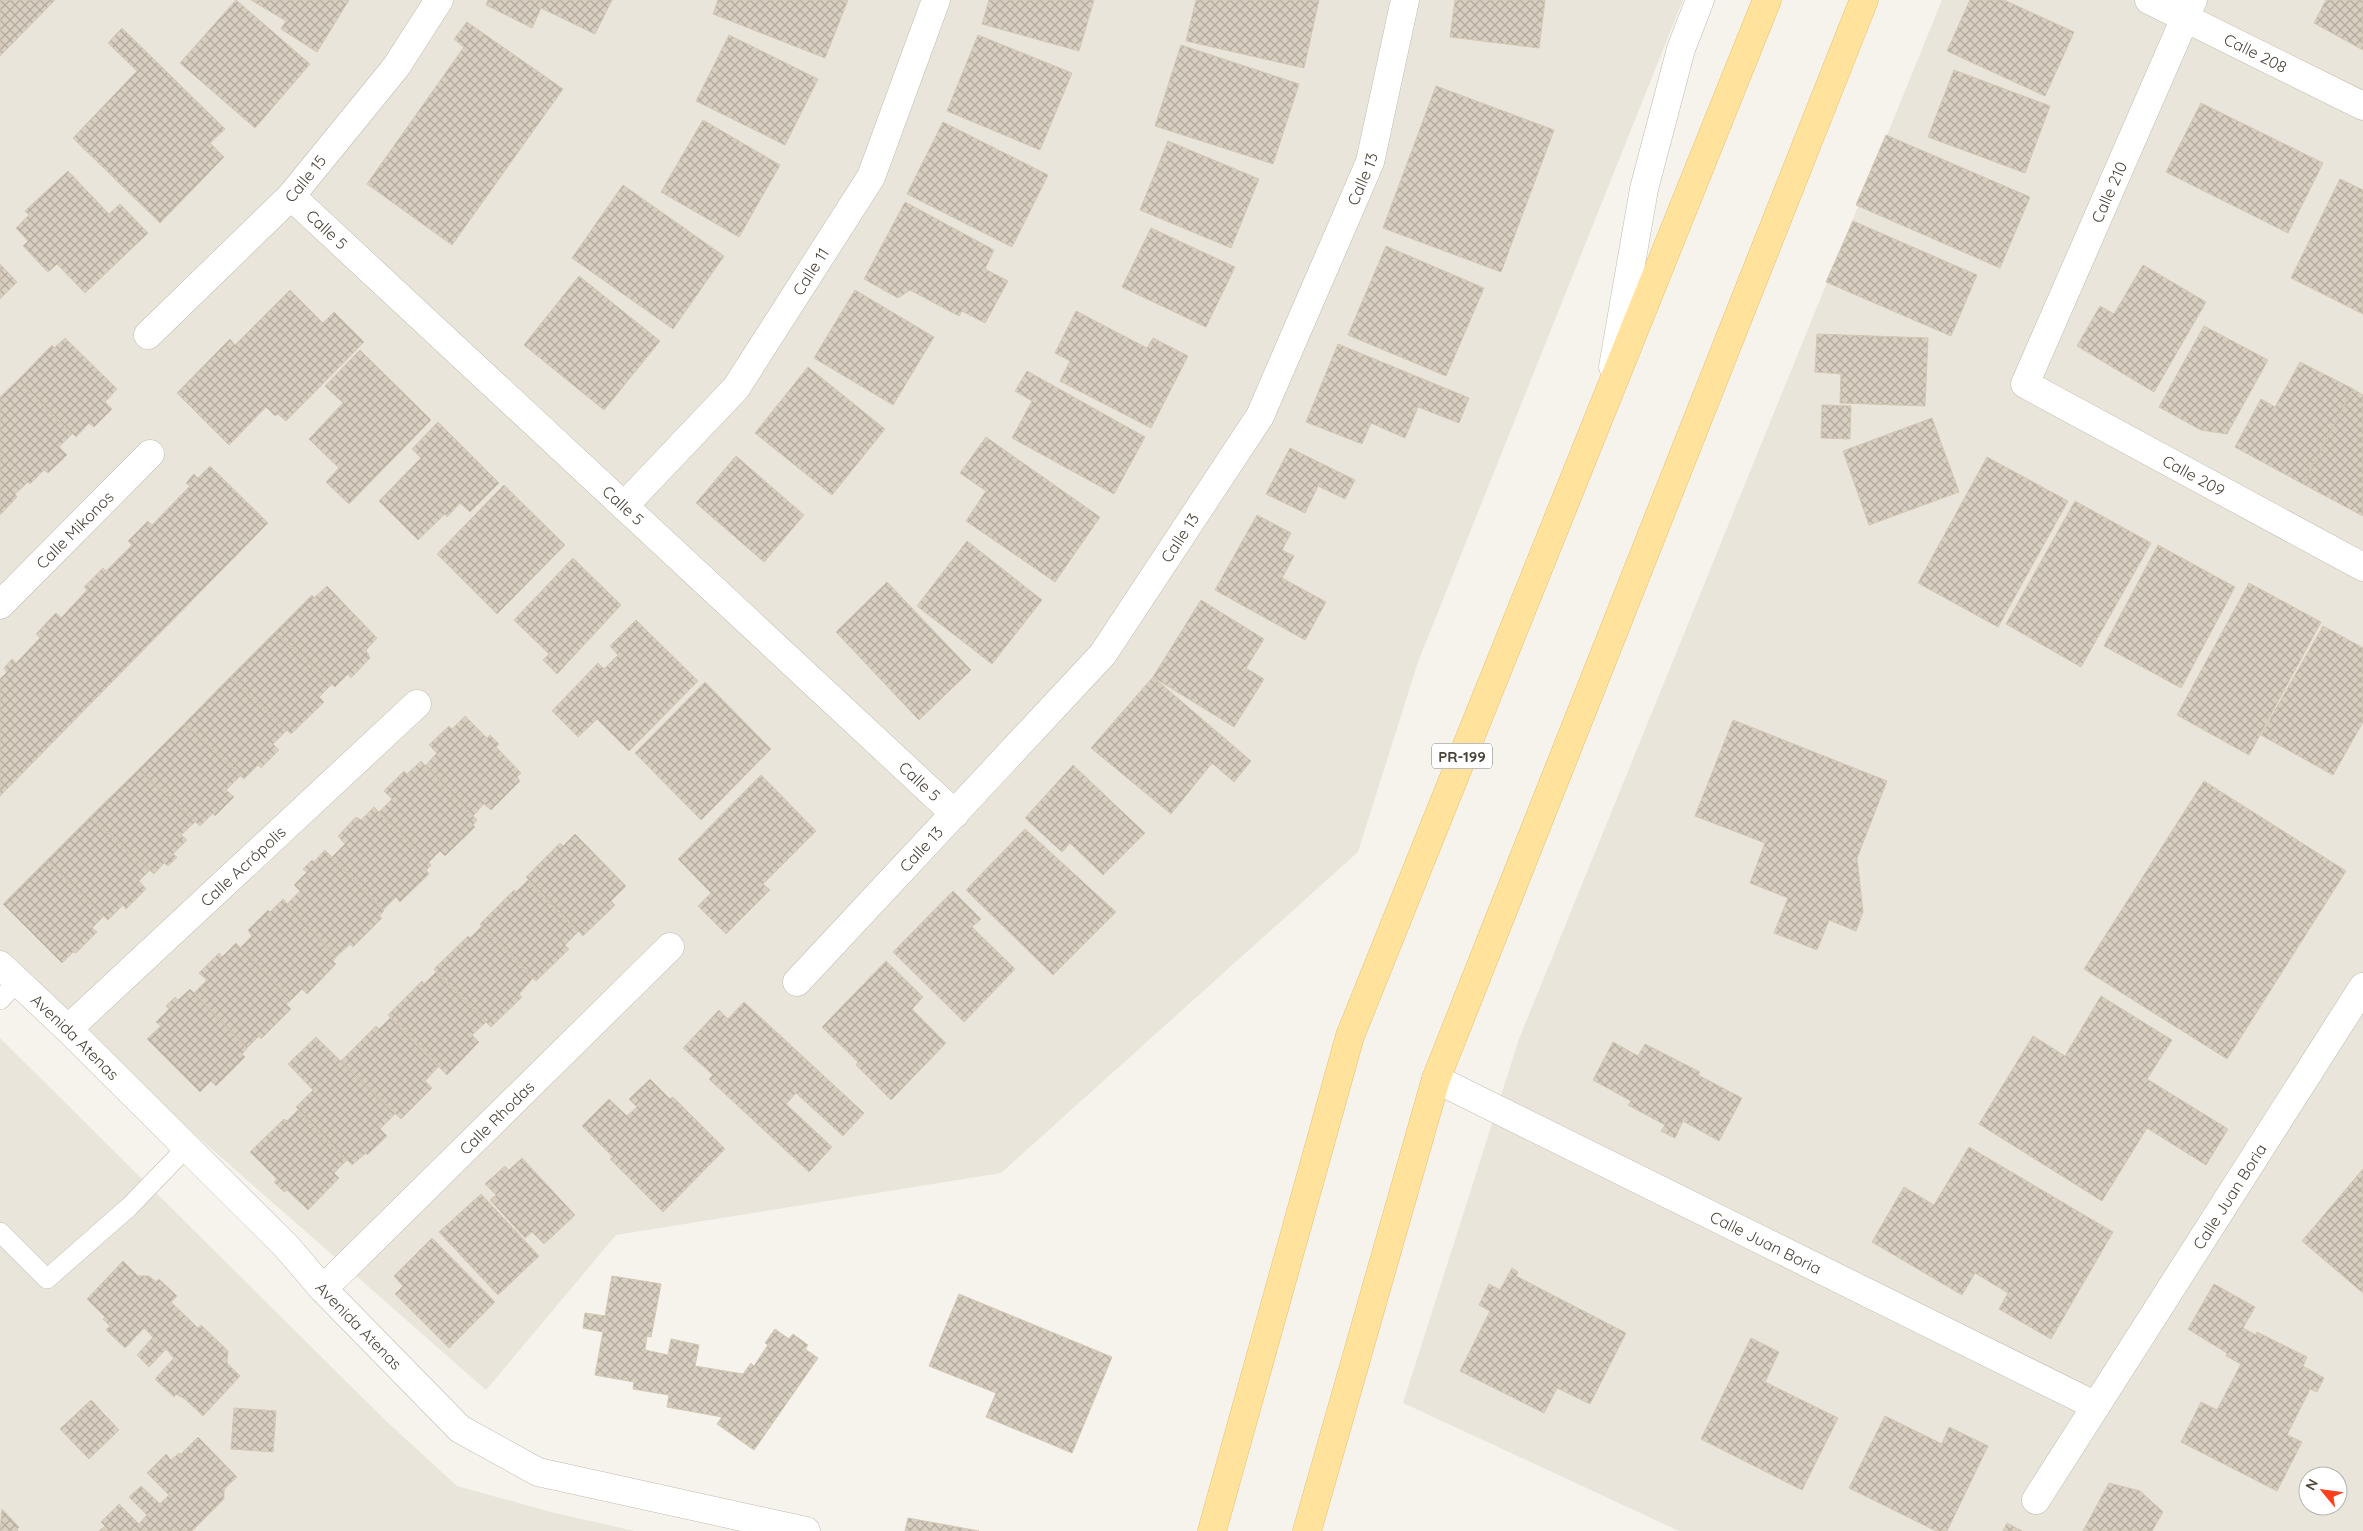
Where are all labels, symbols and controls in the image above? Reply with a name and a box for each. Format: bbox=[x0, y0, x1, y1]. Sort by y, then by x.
street label: Calle 208 bbox=[2221, 29, 2290, 77]
street label: Calle 15 bbox=[280, 151, 331, 206]
street label: Calle 13 bbox=[1343, 151, 1382, 208]
street label: Calle 210 bbox=[2087, 158, 2131, 226]
street label: Calle 5 bbox=[302, 205, 352, 254]
street label: Calle 11 bbox=[788, 244, 833, 299]
street label: Calle 209 bbox=[2159, 450, 2228, 500]
street label: Calle 5 bbox=[598, 481, 648, 530]
street label: Calle Mikonos bbox=[32, 487, 118, 573]
street label: Calle 13 bbox=[1156, 509, 1203, 566]
road number: PR-199 bbox=[1432, 744, 1492, 768]
street label: Calle 5 bbox=[895, 757, 945, 805]
street label: Calle Acrópolis bbox=[196, 822, 290, 911]
street label: Calle 13 bbox=[895, 822, 947, 876]
street label: Avenida Atenas bbox=[27, 990, 123, 1084]
street label: Calle Rhodas bbox=[455, 1076, 538, 1159]
street label: Calle Juan Boria bbox=[2188, 1140, 2271, 1253]
street label: Calle Juan Boria bbox=[1707, 1206, 1825, 1278]
street label: Avenida Atenas bbox=[311, 1278, 406, 1374]
north arrow bbox=[2298, 1466, 2348, 1516]
text: N bbox=[2301, 1476, 2322, 1494]

